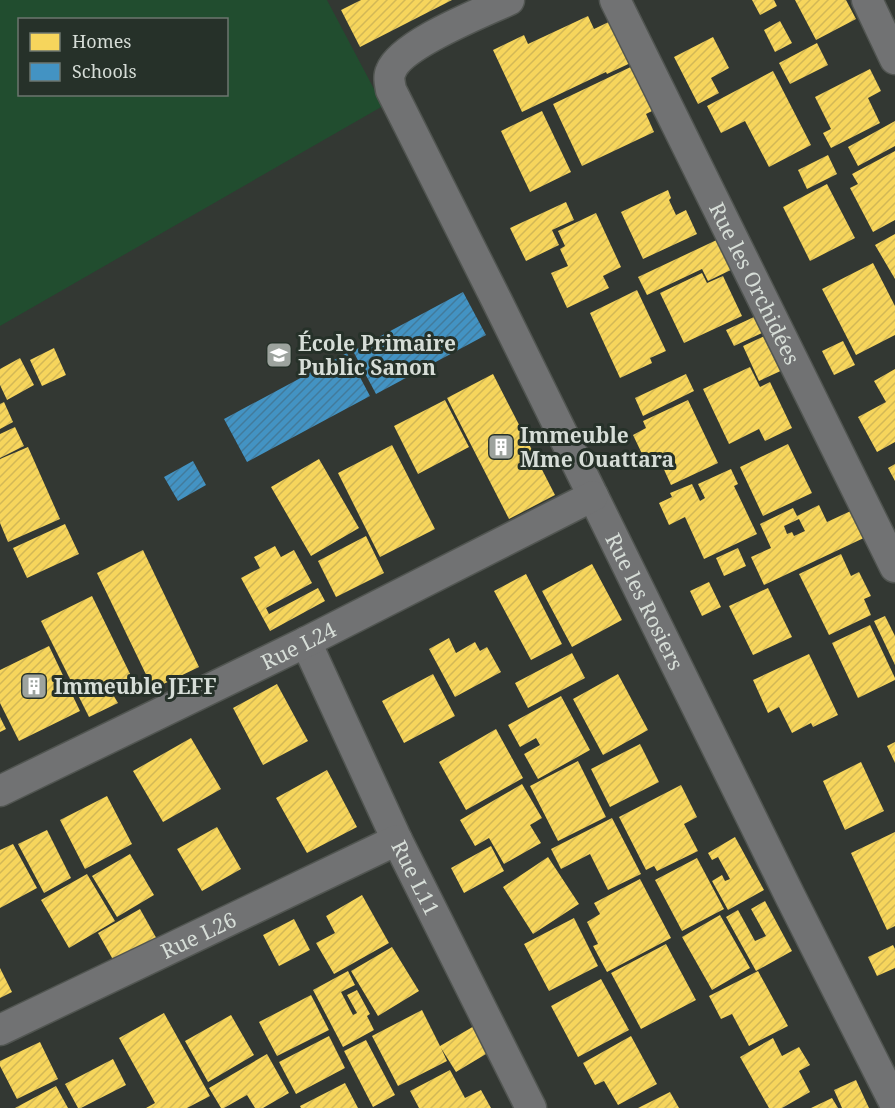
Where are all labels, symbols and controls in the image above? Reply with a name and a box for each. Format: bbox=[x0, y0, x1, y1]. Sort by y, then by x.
legend bbox=[18, 18, 228, 96]
text: Homes bbox=[72, 29, 131, 53]
text: Schools bbox=[72, 59, 137, 83]
street label: Rue les Orchidées bbox=[703, 198, 807, 369]
place label: École Primaire Public Sanon bbox=[298, 329, 456, 381]
school or university icon: École Primaire Public Sanon bbox=[264, 340, 294, 370]
place label: Immeuble Mme Ouattara bbox=[520, 421, 674, 473]
building icon: Immeuble Mme Ouattara bbox=[486, 432, 516, 462]
street label: Rue les Rosiers bbox=[599, 528, 690, 675]
street label: Rue L24 bbox=[256, 615, 341, 676]
building icon: Immeuble JEFF bbox=[19, 671, 49, 701]
place label: Immeuble JEFF bbox=[54, 672, 216, 700]
street label: Rue L11 bbox=[385, 835, 446, 920]
street label: Rue L26 bbox=[156, 905, 241, 965]

